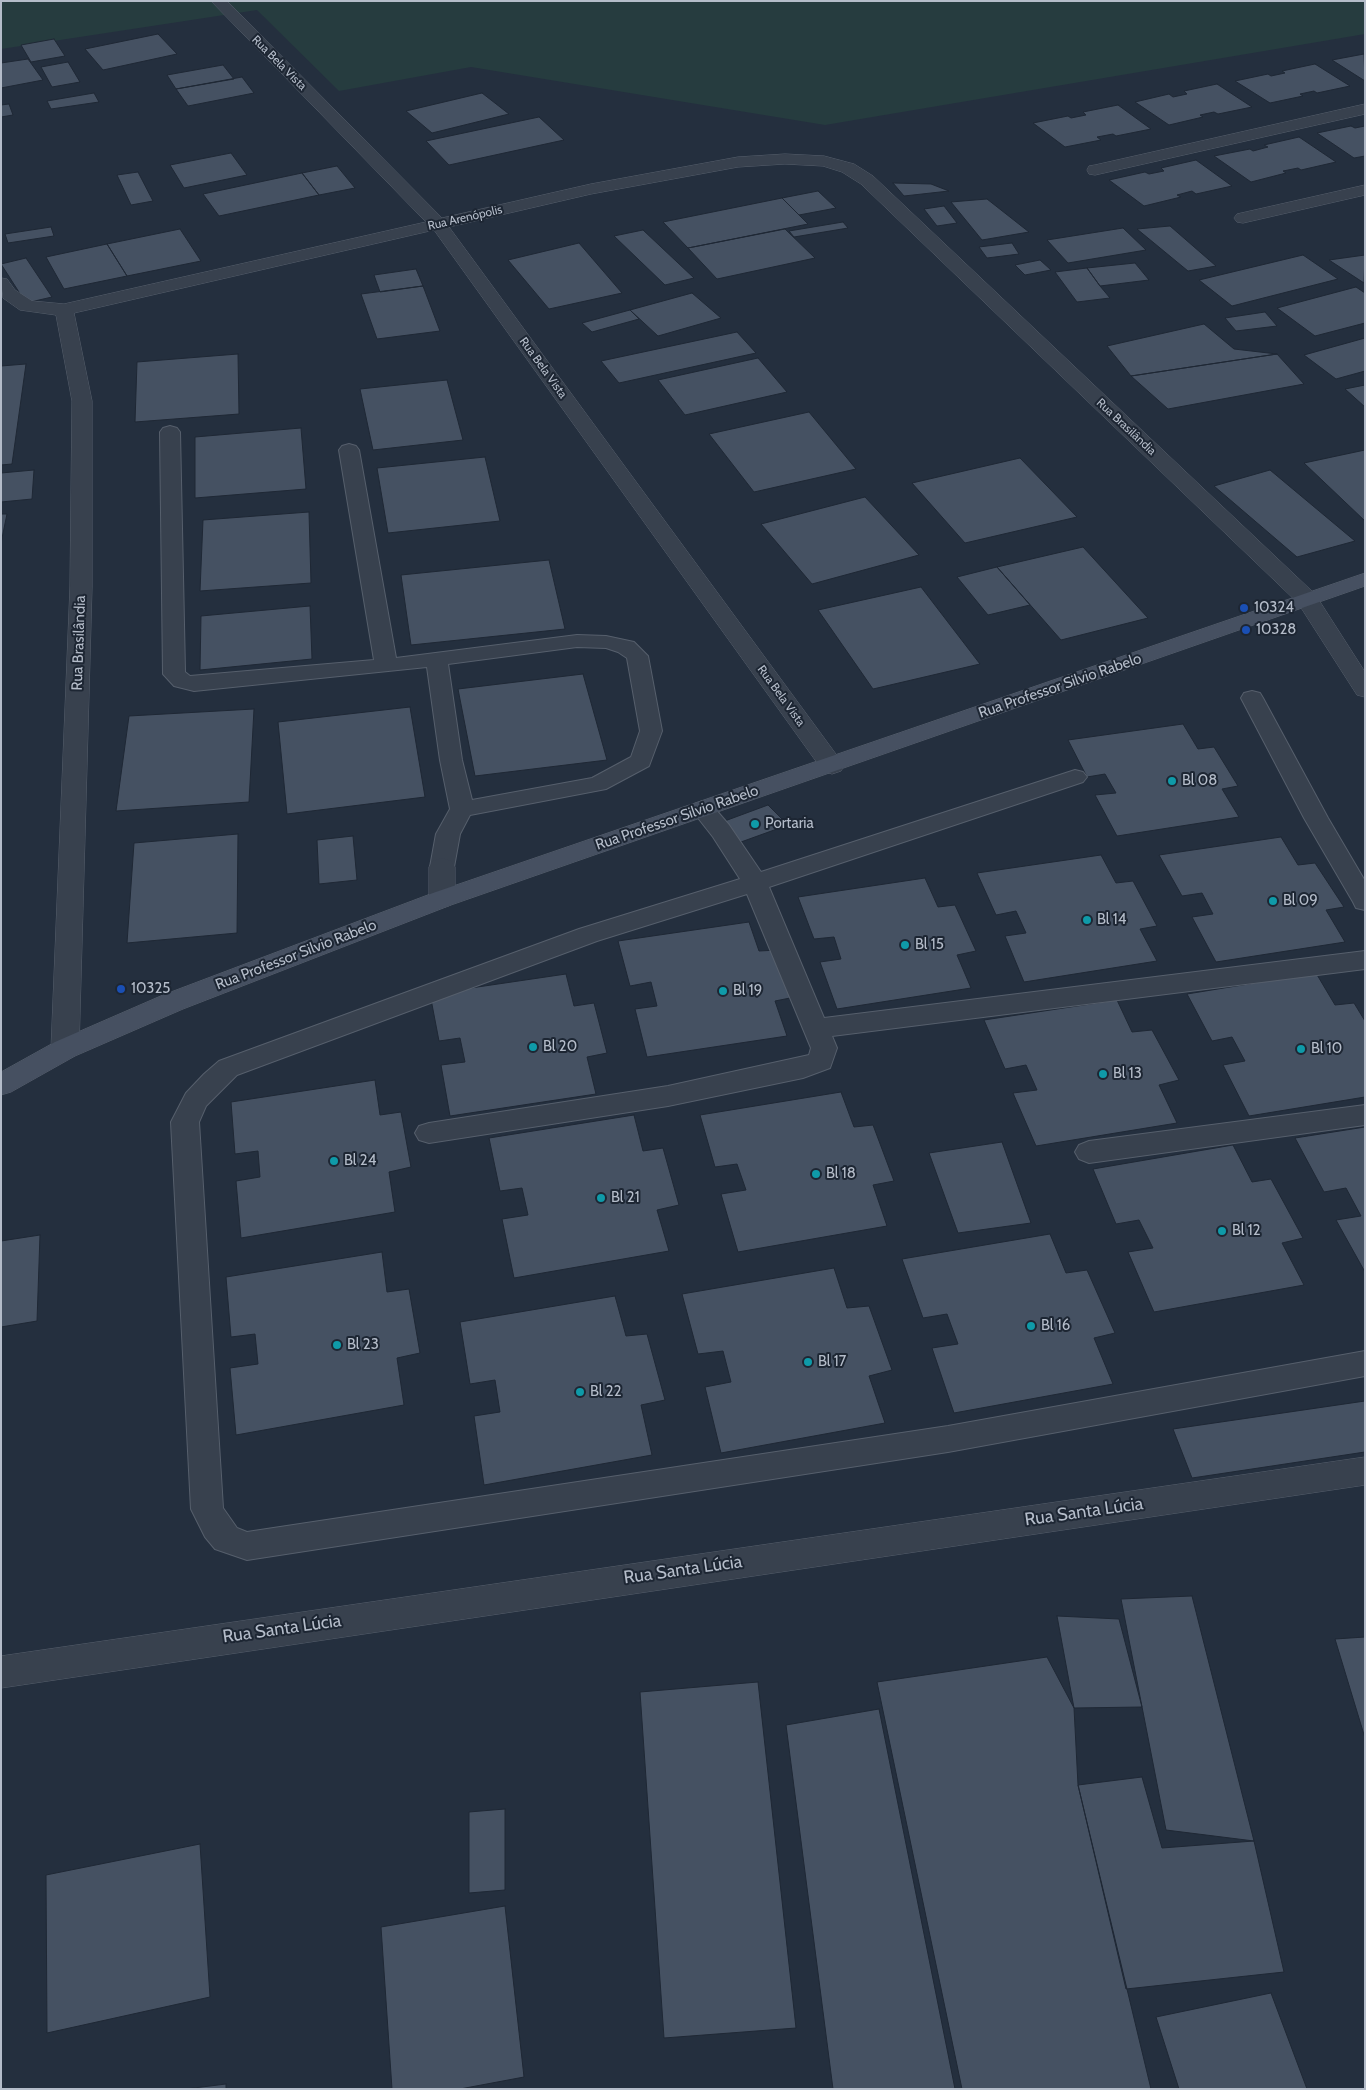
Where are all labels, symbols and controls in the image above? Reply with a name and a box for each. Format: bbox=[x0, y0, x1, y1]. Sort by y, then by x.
street label: Rua Bela Vista bbox=[249, 33, 309, 93]
street label: Rua Arenópolis bbox=[426, 202, 504, 234]
street label: Rua Bela Vista bbox=[516, 335, 570, 401]
street label: Rua Brasilândia bbox=[1093, 396, 1159, 458]
street label: Rua Brasilândia bbox=[68, 595, 90, 691]
place label: 10324 bbox=[1254, 599, 1294, 617]
marker: 10324 bbox=[1238, 602, 1250, 614]
place label: 10328 bbox=[1256, 621, 1296, 639]
marker: 10328 bbox=[1240, 624, 1252, 636]
street label: Rua Professor Silvio Rabelo bbox=[976, 650, 1144, 722]
street label: Rua Bela Vista bbox=[754, 663, 808, 729]
place label: Bl 08 bbox=[1182, 772, 1217, 790]
marker: Bl 08 bbox=[1166, 775, 1178, 787]
street label: Rua Professor Silvio Rabelo bbox=[593, 782, 761, 854]
place label: Portaria bbox=[765, 815, 814, 833]
marker: Portaria bbox=[749, 818, 761, 830]
place label: Bl 09 bbox=[1283, 892, 1318, 910]
marker: Bl 09 bbox=[1267, 895, 1279, 907]
place label: Bl 14 bbox=[1097, 911, 1126, 929]
marker: Bl 14 bbox=[1081, 914, 1093, 926]
street label: Rua Professor Silvio Rabelo bbox=[213, 916, 379, 994]
place label: Bl 15 bbox=[915, 936, 944, 954]
marker: Bl 15 bbox=[899, 939, 911, 951]
place label: 10325 bbox=[131, 980, 170, 998]
place label: Bl 19 bbox=[733, 982, 762, 1000]
marker: 10325 bbox=[115, 983, 127, 995]
marker: Bl 19 bbox=[717, 985, 729, 997]
place label: Bl 20 bbox=[543, 1038, 577, 1056]
place label: Bl 10 bbox=[1311, 1040, 1342, 1058]
marker: Bl 20 bbox=[527, 1041, 539, 1053]
marker: Bl 10 bbox=[1295, 1043, 1307, 1055]
place label: Bl 13 bbox=[1113, 1065, 1142, 1083]
marker: Bl 13 bbox=[1097, 1068, 1109, 1080]
place label: Bl 24 bbox=[344, 1152, 376, 1170]
marker: Bl 24 bbox=[328, 1155, 340, 1167]
place label: Bl 18 bbox=[826, 1165, 856, 1183]
marker: Bl 18 bbox=[810, 1168, 822, 1180]
place label: Bl 21 bbox=[611, 1189, 640, 1207]
marker: Bl 21 bbox=[595, 1192, 607, 1204]
place label: Bl 12 bbox=[1232, 1222, 1261, 1240]
marker: Bl 12 bbox=[1216, 1225, 1228, 1237]
place label: Bl 16 bbox=[1041, 1317, 1070, 1335]
marker: Bl 16 bbox=[1025, 1320, 1037, 1332]
place label: Bl 23 bbox=[347, 1336, 379, 1354]
marker: Bl 23 bbox=[331, 1339, 343, 1351]
place label: Bl 17 bbox=[818, 1353, 846, 1371]
marker: Bl 17 bbox=[802, 1356, 814, 1368]
place label: Bl 22 bbox=[590, 1383, 621, 1401]
marker: Bl 22 bbox=[574, 1386, 586, 1398]
street label: Rua Santa Lúcia bbox=[1023, 1493, 1145, 1531]
street label: Rua Santa Lúcia bbox=[622, 1551, 744, 1589]
street label: Rua Santa Lúcia bbox=[221, 1610, 343, 1648]

